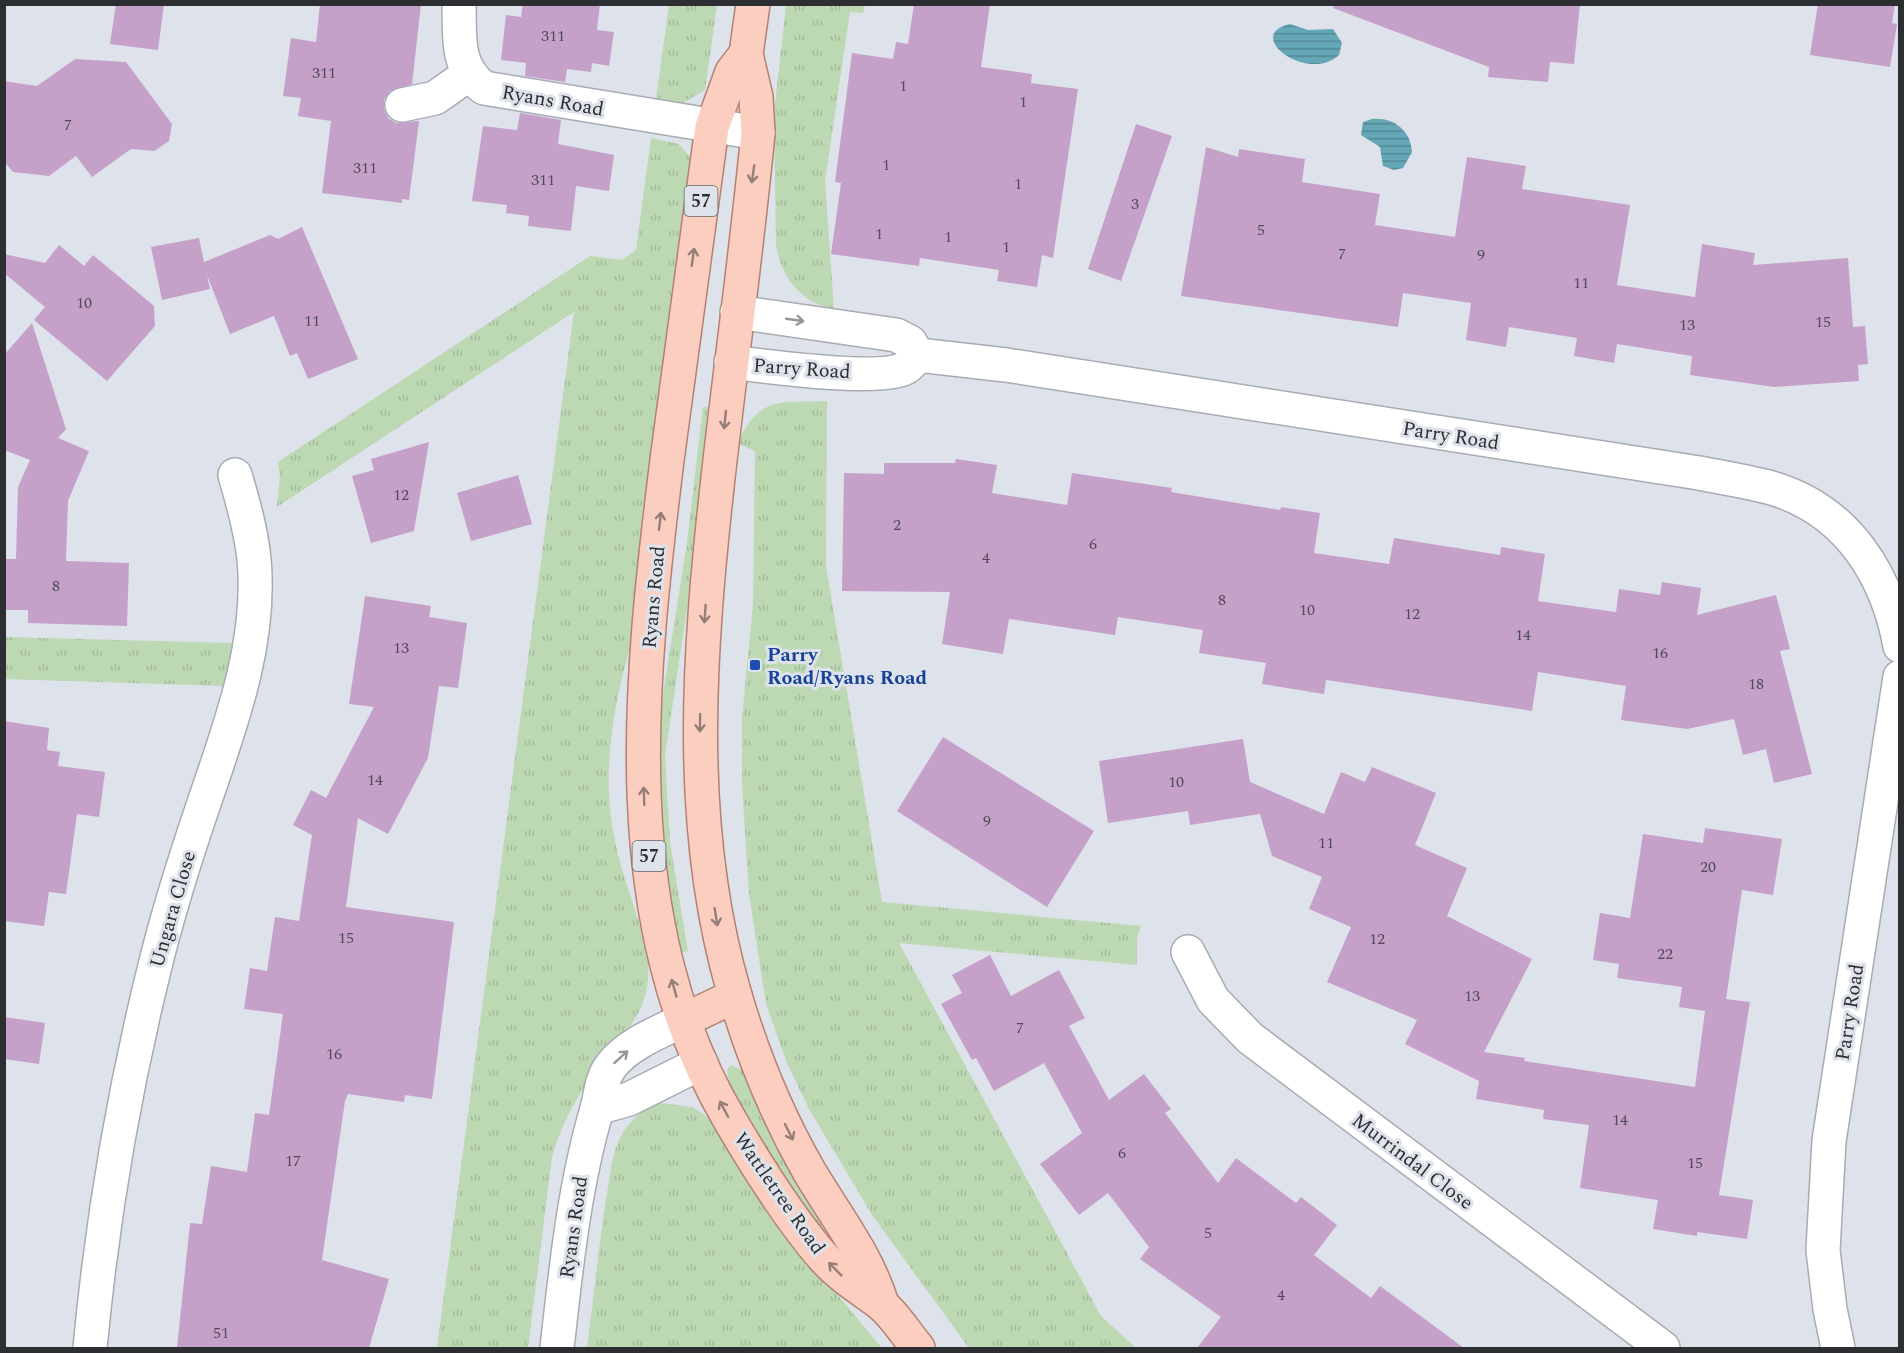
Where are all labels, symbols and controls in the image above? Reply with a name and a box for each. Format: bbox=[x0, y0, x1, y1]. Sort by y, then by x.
house number: 311 bbox=[541, 24, 565, 48]
house number: 311 bbox=[312, 61, 336, 85]
house number: 1 bbox=[899, 74, 907, 98]
street label: Ryans Road bbox=[500, 77, 606, 125]
house number: 1 bbox=[1019, 90, 1027, 114]
house number: 7 bbox=[64, 113, 72, 137]
house number: 1 bbox=[882, 153, 890, 177]
house number: 311 bbox=[353, 156, 377, 180]
one-way arrow bbox=[748, 163, 759, 183]
house number: 311 bbox=[531, 168, 555, 192]
house number: 1 bbox=[1014, 172, 1022, 196]
road number: 57 bbox=[684, 186, 718, 216]
house number: 3 bbox=[1131, 192, 1139, 216]
house number: 5 bbox=[1257, 218, 1265, 242]
house number: 1 bbox=[875, 222, 883, 246]
house number: 1 bbox=[944, 225, 952, 249]
house number: 1 bbox=[1002, 235, 1010, 259]
house number: 7 bbox=[1338, 242, 1346, 266]
house number: 9 bbox=[1477, 243, 1485, 267]
one-way arrow bbox=[688, 247, 699, 267]
house number: 11 bbox=[1573, 271, 1589, 295]
house number: 10 bbox=[76, 291, 92, 315]
house number: 11 bbox=[304, 309, 320, 333]
house number: 15 bbox=[1815, 310, 1831, 334]
house number: 13 bbox=[1679, 313, 1695, 337]
one-way arrow bbox=[785, 315, 804, 326]
street label: Parry Road bbox=[752, 351, 852, 387]
one-way arrow bbox=[719, 410, 730, 430]
street label: Parry Road bbox=[1400, 414, 1501, 458]
house number: 12 bbox=[393, 483, 409, 507]
one-way arrow bbox=[655, 512, 666, 532]
house number: 2 bbox=[893, 513, 901, 537]
house number: 6 bbox=[1089, 532, 1097, 556]
street label: Ryans Road bbox=[635, 544, 673, 650]
house number: 4 bbox=[982, 546, 990, 570]
house number: 8 bbox=[52, 574, 60, 598]
house number: 8 bbox=[1218, 588, 1226, 612]
house number: 10 bbox=[1299, 598, 1315, 622]
house number: 12 bbox=[1404, 602, 1420, 626]
one-way arrow bbox=[699, 604, 710, 624]
house number: 14 bbox=[1515, 623, 1531, 647]
house number: 13 bbox=[393, 636, 409, 660]
place label: Parry Road/Ryans Road bbox=[767, 640, 928, 693]
house number: 16 bbox=[1652, 641, 1668, 665]
marker: Parry Road/Ryans Road bbox=[748, 658, 762, 672]
house number: 18 bbox=[1748, 672, 1764, 696]
one-way arrow bbox=[694, 712, 706, 732]
house number: 14 bbox=[367, 768, 383, 792]
house number: 10 bbox=[1168, 770, 1184, 794]
one-way arrow bbox=[638, 786, 649, 806]
house number: 9 bbox=[983, 809, 991, 833]
house number: 11 bbox=[1318, 831, 1334, 855]
road number: 57 bbox=[632, 841, 666, 871]
street label: Ungara Close bbox=[142, 847, 204, 971]
house number: 20 bbox=[1700, 855, 1716, 879]
one-way arrow bbox=[711, 906, 722, 926]
house number: 15 bbox=[338, 926, 354, 950]
house number: 12 bbox=[1369, 927, 1385, 951]
house number: 22 bbox=[1657, 942, 1673, 966]
street label: Parry Road bbox=[1828, 962, 1872, 1063]
one-way arrow bbox=[668, 979, 679, 998]
house number: 13 bbox=[1464, 984, 1480, 1008]
house number: 7 bbox=[1016, 1016, 1024, 1040]
house number: 16 bbox=[326, 1042, 342, 1066]
one-way arrow bbox=[613, 1050, 628, 1064]
one-way arrow bbox=[718, 1101, 729, 1119]
street label: Murrindal Close bbox=[1345, 1106, 1480, 1218]
house number: 14 bbox=[1612, 1108, 1628, 1132]
one-way arrow bbox=[783, 1122, 795, 1140]
street label: Wattletree Road bbox=[726, 1126, 833, 1261]
house number: 6 bbox=[1118, 1141, 1126, 1165]
house number: 17 bbox=[285, 1149, 301, 1173]
house number: 15 bbox=[1687, 1151, 1703, 1175]
street label: Ryans Road bbox=[552, 1174, 596, 1280]
house number: 5 bbox=[1204, 1221, 1212, 1245]
one-way arrow bbox=[828, 1262, 843, 1277]
house number: 4 bbox=[1277, 1283, 1285, 1307]
house number: 51 bbox=[213, 1321, 229, 1345]

